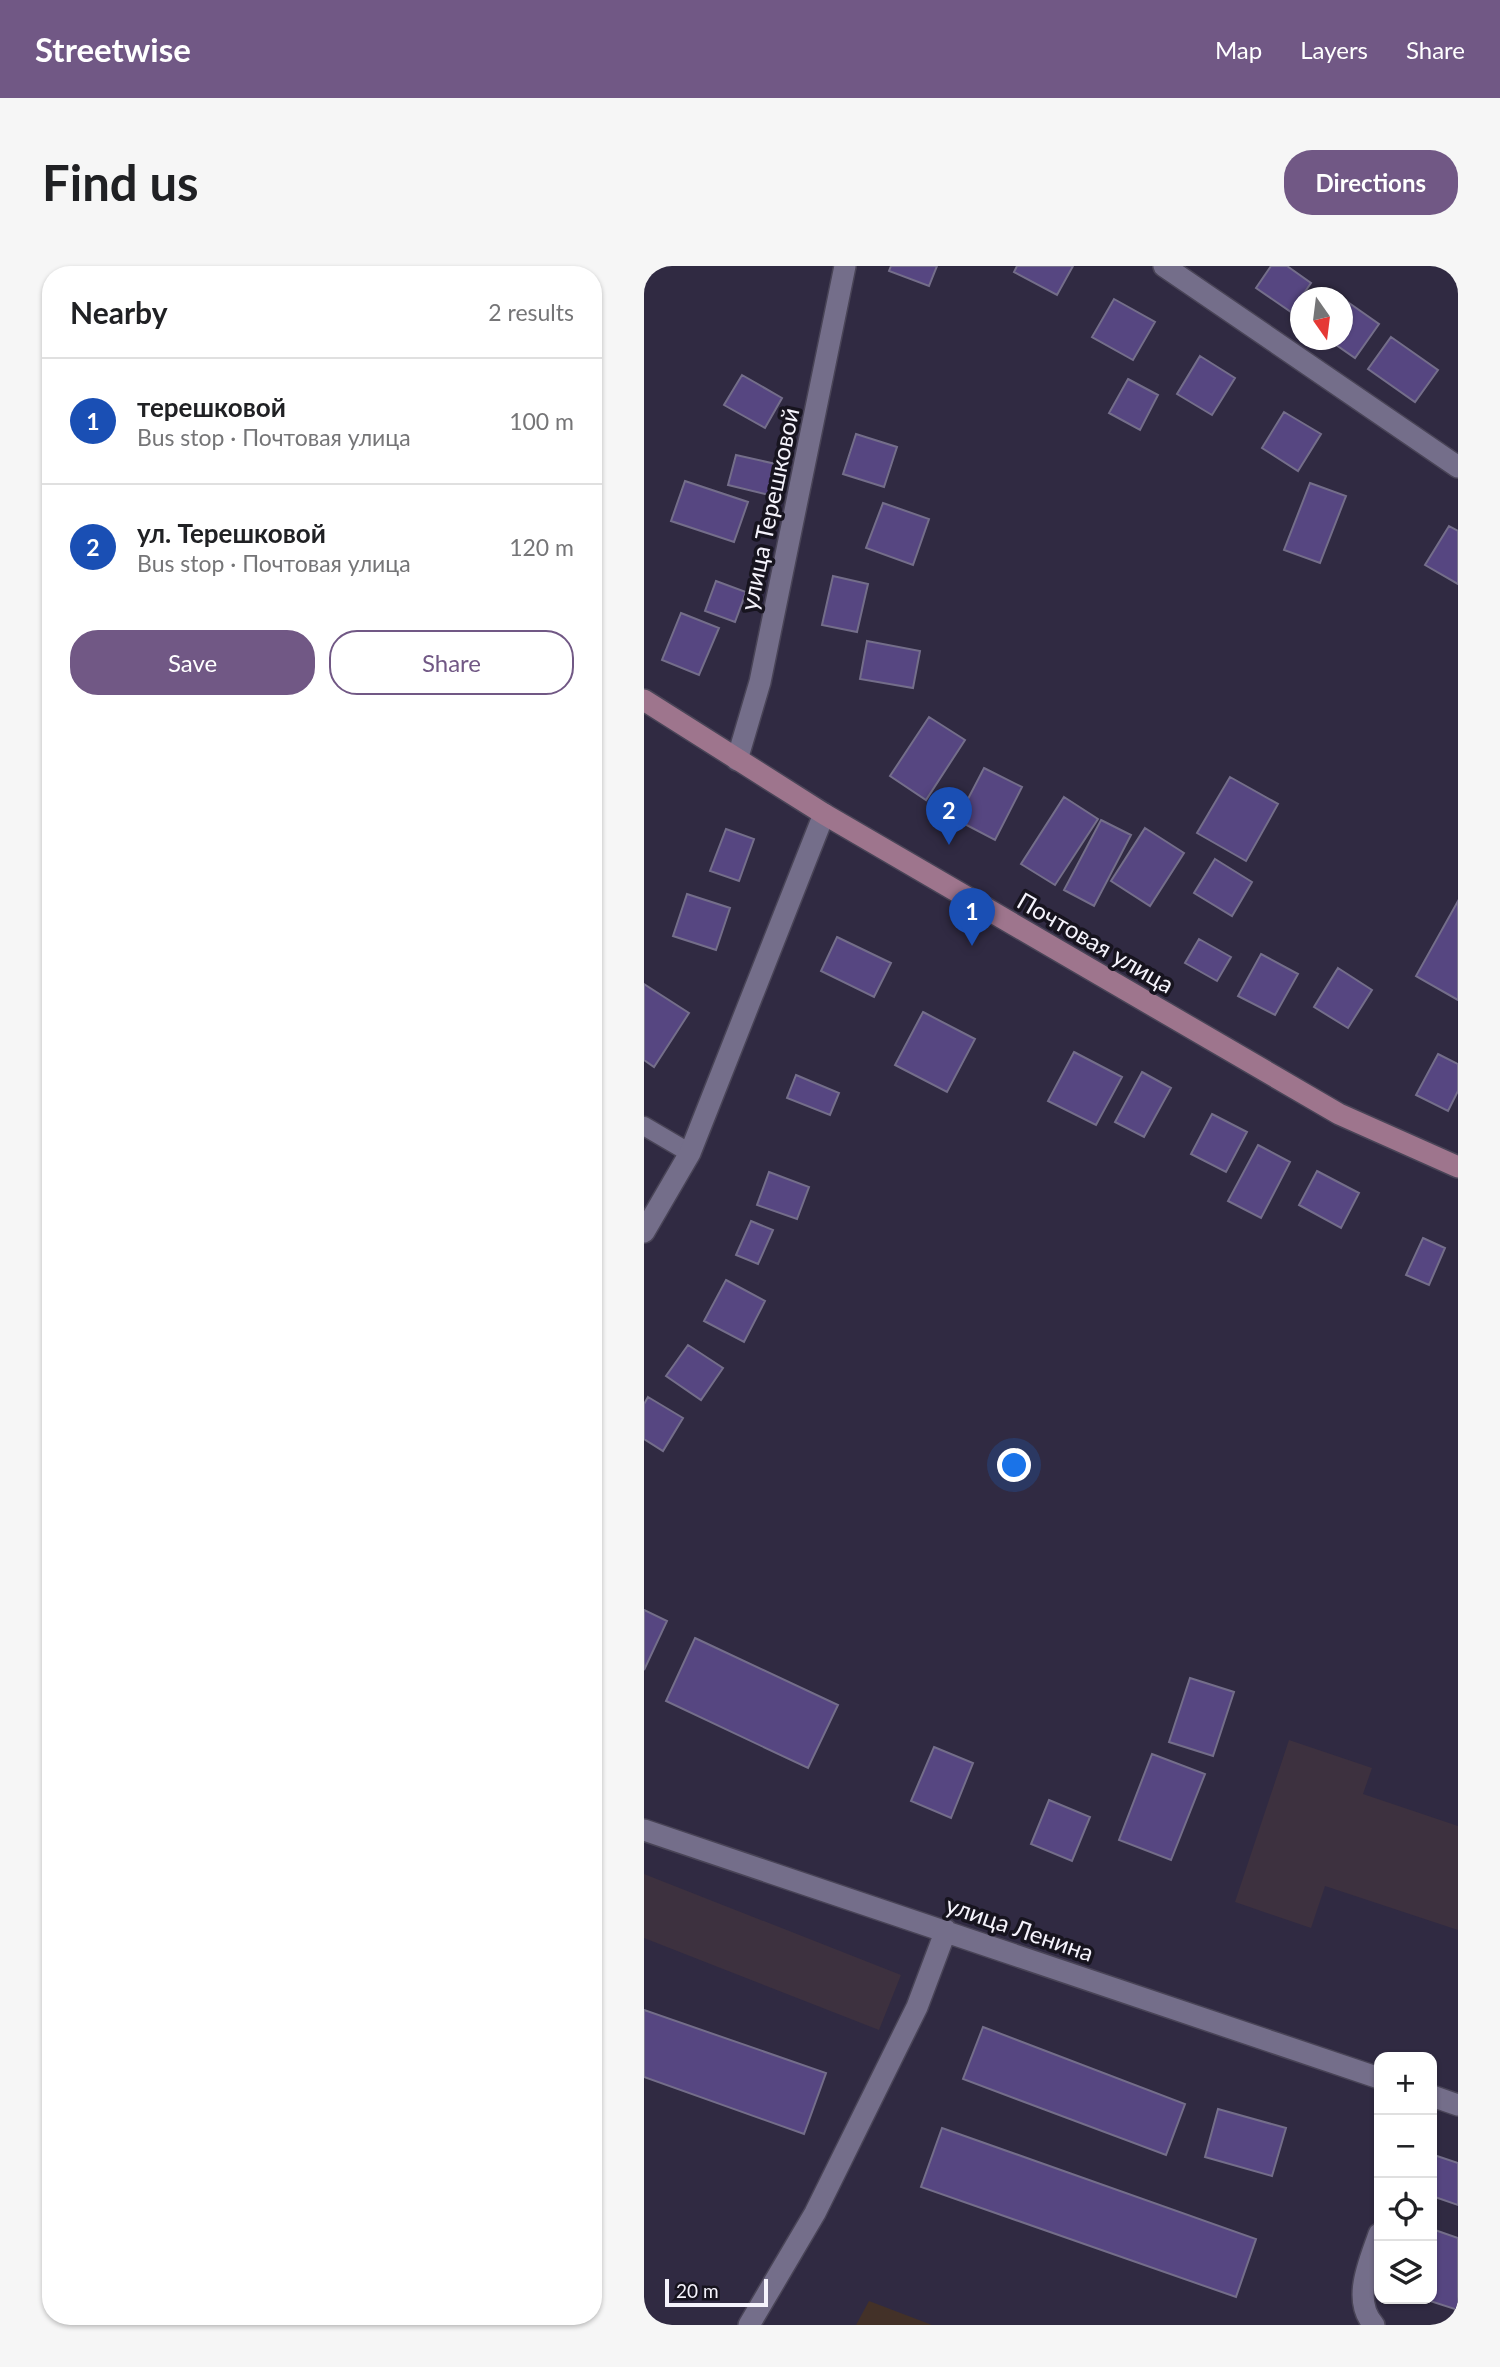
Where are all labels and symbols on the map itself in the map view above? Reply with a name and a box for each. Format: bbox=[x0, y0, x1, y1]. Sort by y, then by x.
north arrow bbox=[1290, 287, 1353, 350]
street label: улица Терешковой bbox=[733, 405, 805, 613]
pin: 2 bbox=[926, 787, 972, 845]
street label: Почтовая улица bbox=[1013, 885, 1179, 999]
pin: 1 bbox=[949, 888, 995, 946]
your location bbox=[997, 1448, 1031, 1482]
street label: улица Ленина bbox=[942, 1889, 1098, 1967]
scale bar bbox=[665, 2276, 768, 2308]

